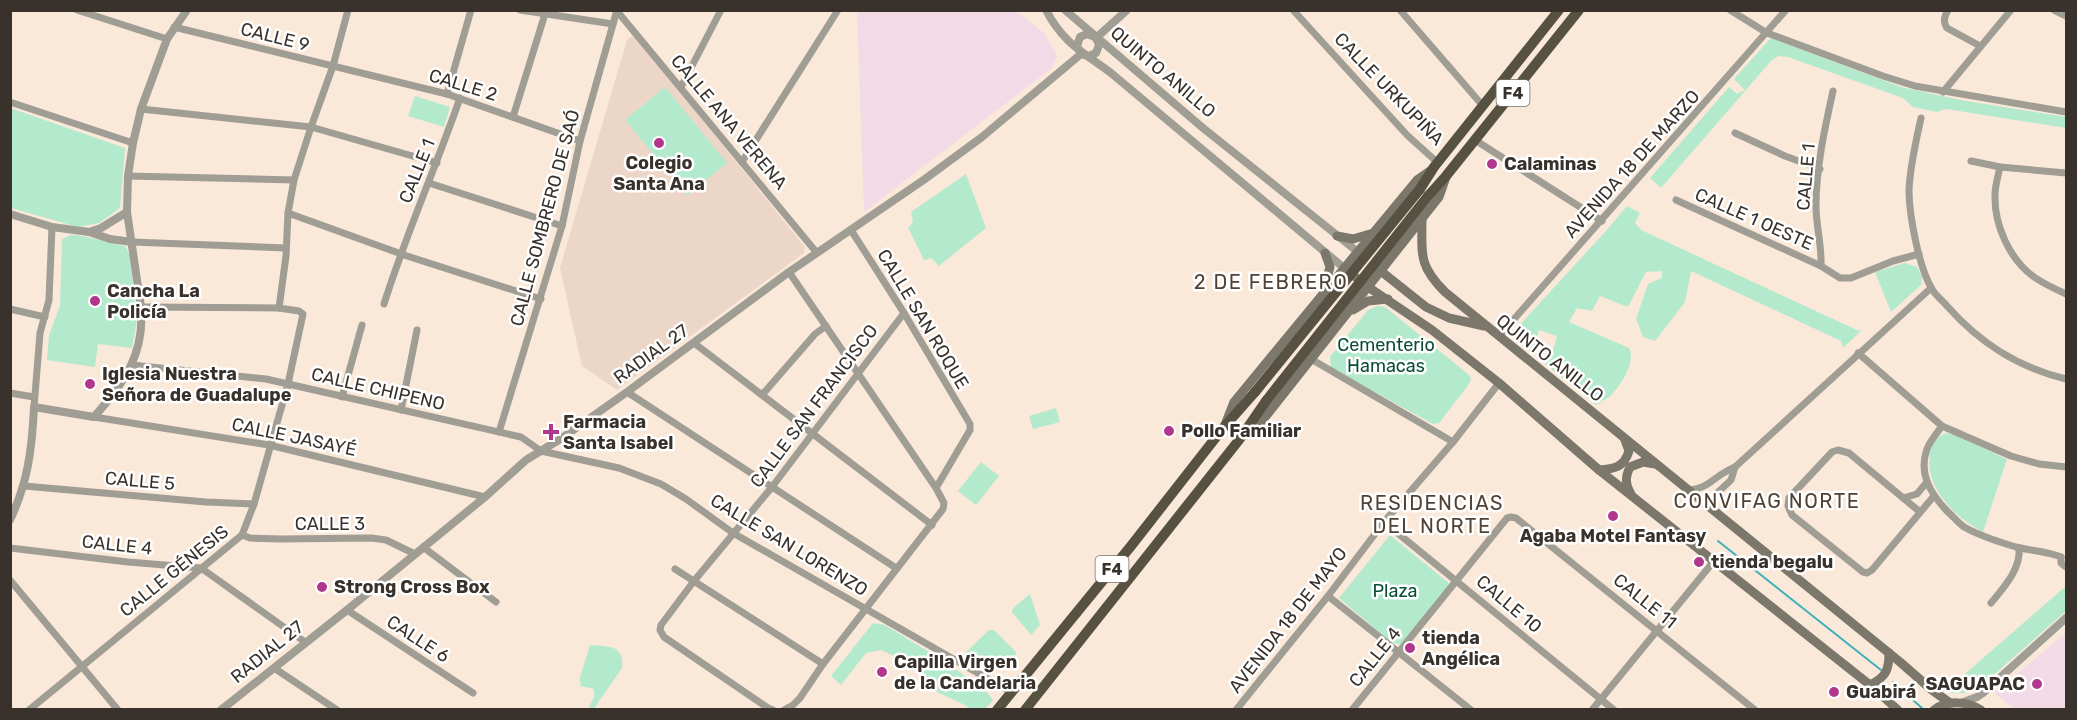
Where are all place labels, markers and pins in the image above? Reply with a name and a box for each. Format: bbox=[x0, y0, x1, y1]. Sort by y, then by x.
marker: Colegio Santa Ana bbox=[652, 136, 666, 150]
place label: Colegio Santa Ana bbox=[613, 152, 705, 195]
place label: Calaminas bbox=[1504, 153, 1597, 175]
marker: Calaminas bbox=[1485, 157, 1499, 171]
place label: Cancha La Policía bbox=[107, 280, 200, 323]
marker: Cancha La Policía bbox=[88, 294, 102, 308]
place label: Iglesia Nuestra Señora de Guadalupe bbox=[102, 363, 292, 406]
marker: Iglesia Nuestra Señora de Guadalupe bbox=[83, 377, 97, 391]
place label: Farmacia Santa Isabel bbox=[563, 411, 674, 454]
place label: Pollo Familiar bbox=[1181, 420, 1301, 442]
marker: Pollo Familiar bbox=[1162, 424, 1176, 438]
marker: Farmacia Santa Isabel bbox=[544, 425, 558, 439]
marker: Agaba Motel Fantasy bbox=[1606, 509, 1620, 523]
place label: Agaba Motel Fantasy bbox=[1520, 525, 1707, 547]
place label: tienda begalu bbox=[1711, 551, 1833, 573]
marker: tienda begalu bbox=[1692, 555, 1706, 569]
place label: Strong Cross Box bbox=[334, 576, 490, 598]
marker: Strong Cross Box bbox=[315, 580, 329, 594]
place label: tienda Angélica bbox=[1422, 627, 1500, 670]
marker: tienda Angélica bbox=[1403, 641, 1417, 655]
place label: Capilla Virgen de la Candelaria bbox=[894, 651, 1036, 694]
marker: Capilla Virgen de la Candelaria bbox=[875, 665, 889, 679]
place label: SAGUAPAC bbox=[1925, 673, 2025, 695]
marker: SAGUAPAC bbox=[2030, 677, 2044, 691]
place label: Guabirá bbox=[1846, 681, 1916, 703]
marker: Guabirá bbox=[1827, 685, 1841, 699]

